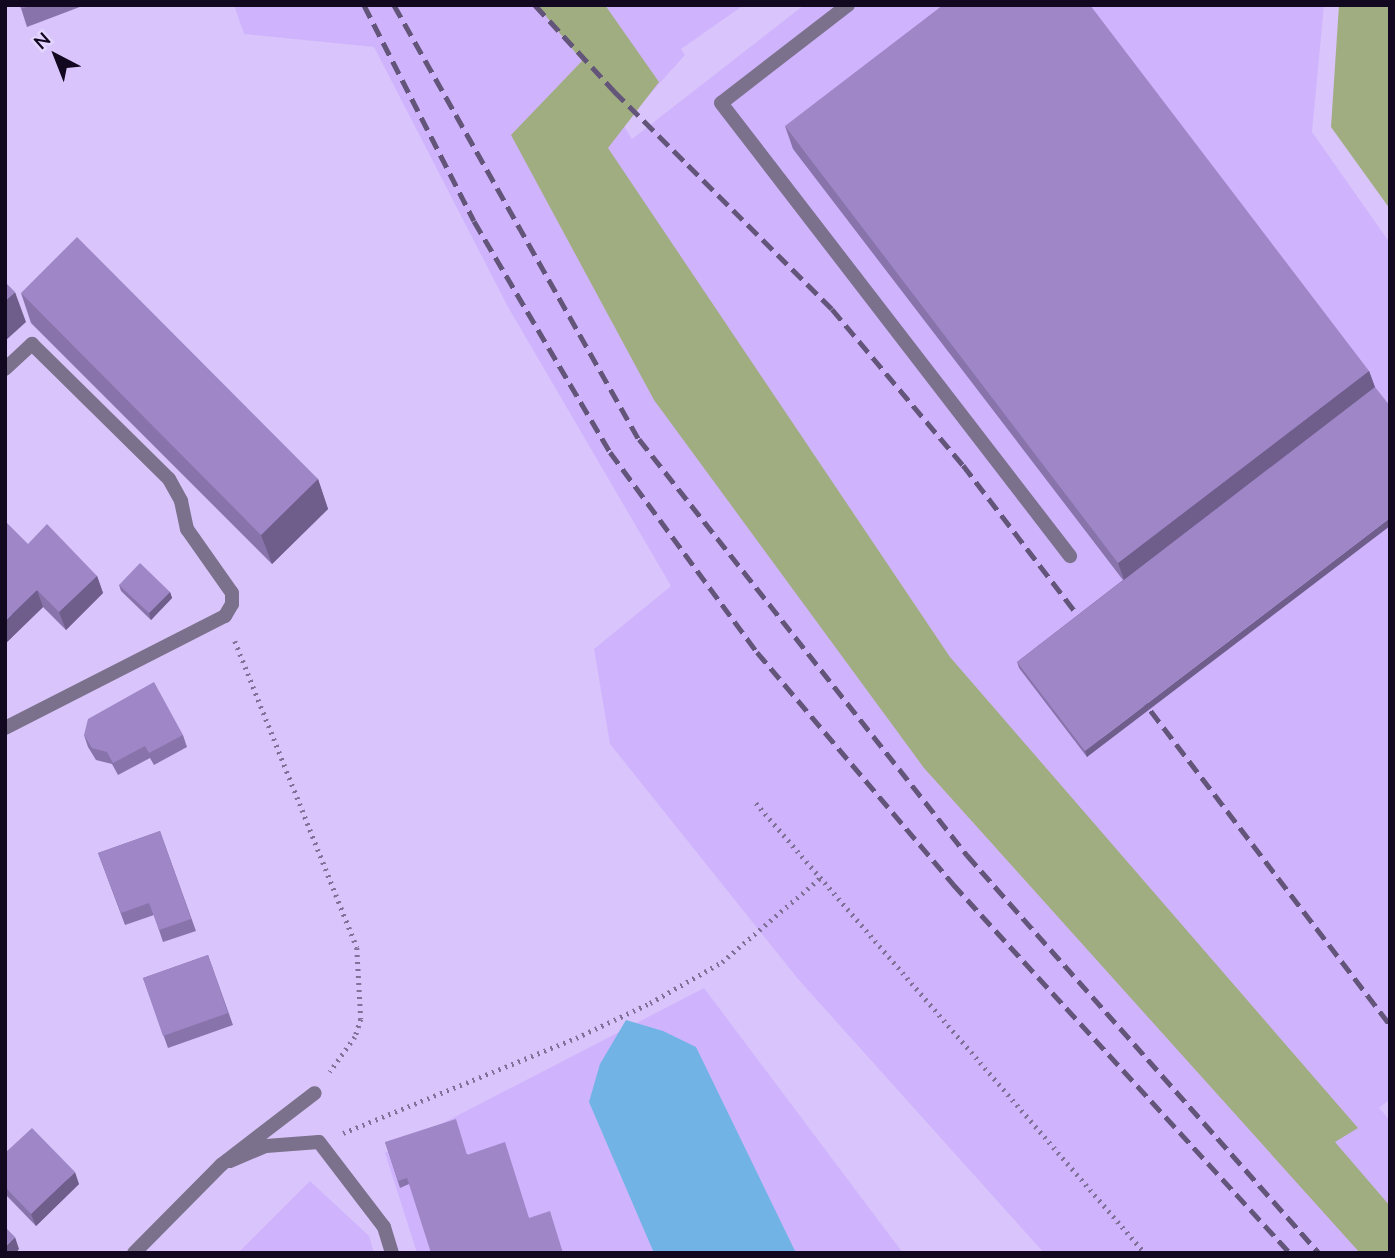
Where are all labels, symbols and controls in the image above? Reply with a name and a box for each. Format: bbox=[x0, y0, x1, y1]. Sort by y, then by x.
north arrow bbox=[21, 21, 91, 91]
text: N bbox=[29, 27, 55, 54]

